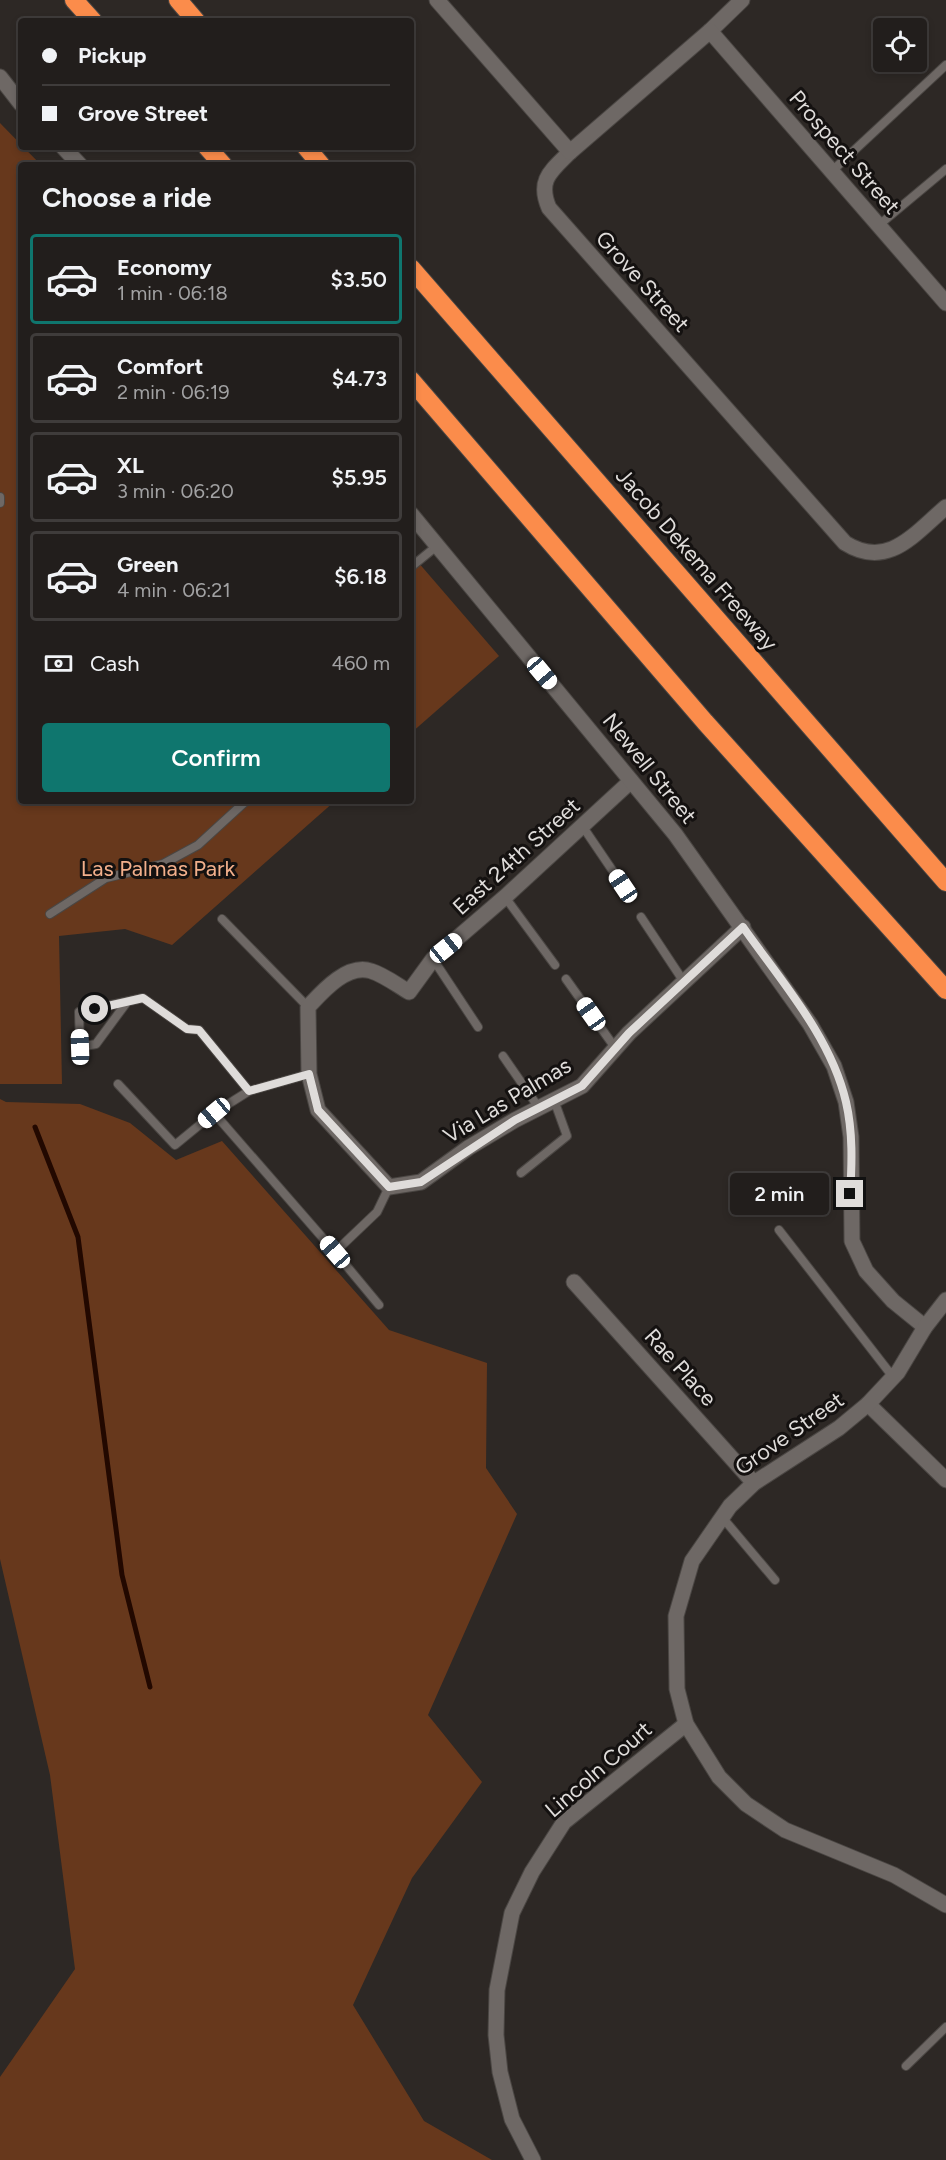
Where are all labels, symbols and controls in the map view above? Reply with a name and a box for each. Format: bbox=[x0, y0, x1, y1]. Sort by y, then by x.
map controls bbox=[873, 18, 927, 72]
button: locate bbox=[873, 18, 927, 72]
text: Pickup bbox=[78, 42, 147, 69]
street label: Prospect Street bbox=[783, 85, 906, 220]
text: Grove Street bbox=[78, 100, 208, 127]
text: Choose a ride bbox=[42, 181, 211, 214]
street label: Grove Street bbox=[590, 225, 695, 338]
icon: car bbox=[45, 252, 99, 306]
text: Economy bbox=[117, 254, 212, 281]
text: $3.50 bbox=[331, 266, 387, 293]
text: 1 min · 06:18 bbox=[117, 281, 228, 305]
icon: car bbox=[45, 351, 99, 405]
text: Comfort bbox=[117, 353, 203, 380]
text: $4.73 bbox=[332, 365, 387, 392]
text: 2 min · 06:19 bbox=[117, 380, 230, 404]
icon: car bbox=[45, 450, 99, 504]
text: XL bbox=[117, 452, 144, 479]
street label: Jacob Dekema Freeway bbox=[610, 463, 784, 656]
text: $5.95 bbox=[332, 464, 387, 491]
text: 3 min · 06:20 bbox=[117, 479, 234, 503]
icon: car bbox=[45, 549, 99, 603]
text: Green bbox=[117, 551, 179, 578]
text: $6.18 bbox=[334, 563, 387, 590]
text: 4 min · 06:21 bbox=[117, 578, 231, 602]
icon: cash bbox=[42, 647, 75, 680]
text: Cash bbox=[90, 650, 140, 677]
text: 460 m bbox=[331, 651, 390, 675]
car bbox=[524, 653, 560, 693]
street label: Newell Street bbox=[597, 708, 702, 829]
button: Confirm bbox=[42, 723, 390, 792]
street label: East 24th Street bbox=[447, 792, 586, 921]
park label: Las Palmas Park bbox=[81, 855, 236, 882]
car bbox=[605, 866, 641, 906]
car bbox=[426, 930, 466, 966]
car bbox=[573, 994, 609, 1034]
route start bbox=[81, 995, 108, 1022]
car bbox=[70, 1029, 90, 1065]
street label: Via Las Palmas bbox=[439, 1052, 576, 1149]
car bbox=[194, 1095, 234, 1131]
callout: 2 min bbox=[730, 1173, 829, 1215]
route end bbox=[836, 1180, 863, 1207]
text: 2 min bbox=[755, 1182, 804, 1206]
car bbox=[316, 1233, 354, 1271]
street label: Rae Place bbox=[639, 1323, 722, 1412]
street label: Grove Street bbox=[730, 1386, 849, 1481]
street label: Lincoln Court bbox=[539, 1716, 657, 1823]

